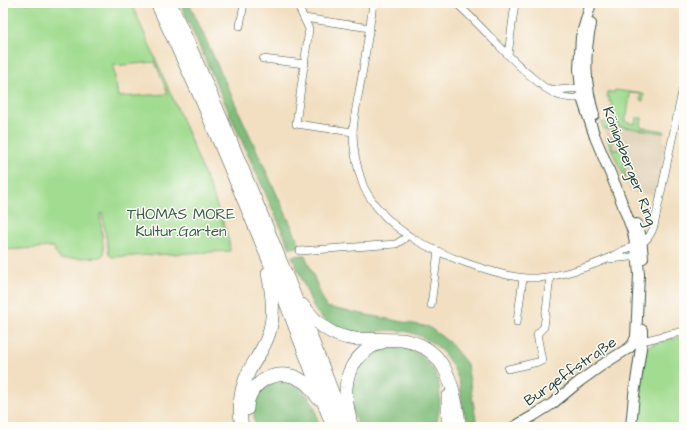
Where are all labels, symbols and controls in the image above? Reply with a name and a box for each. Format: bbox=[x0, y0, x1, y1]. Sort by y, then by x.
street label: Königsberger Ring bbox=[596, 104, 662, 229]
park label: THOMAS MORE Kultur.Garten bbox=[127, 204, 235, 242]
street label: Burgeffstraße bbox=[520, 332, 621, 412]

